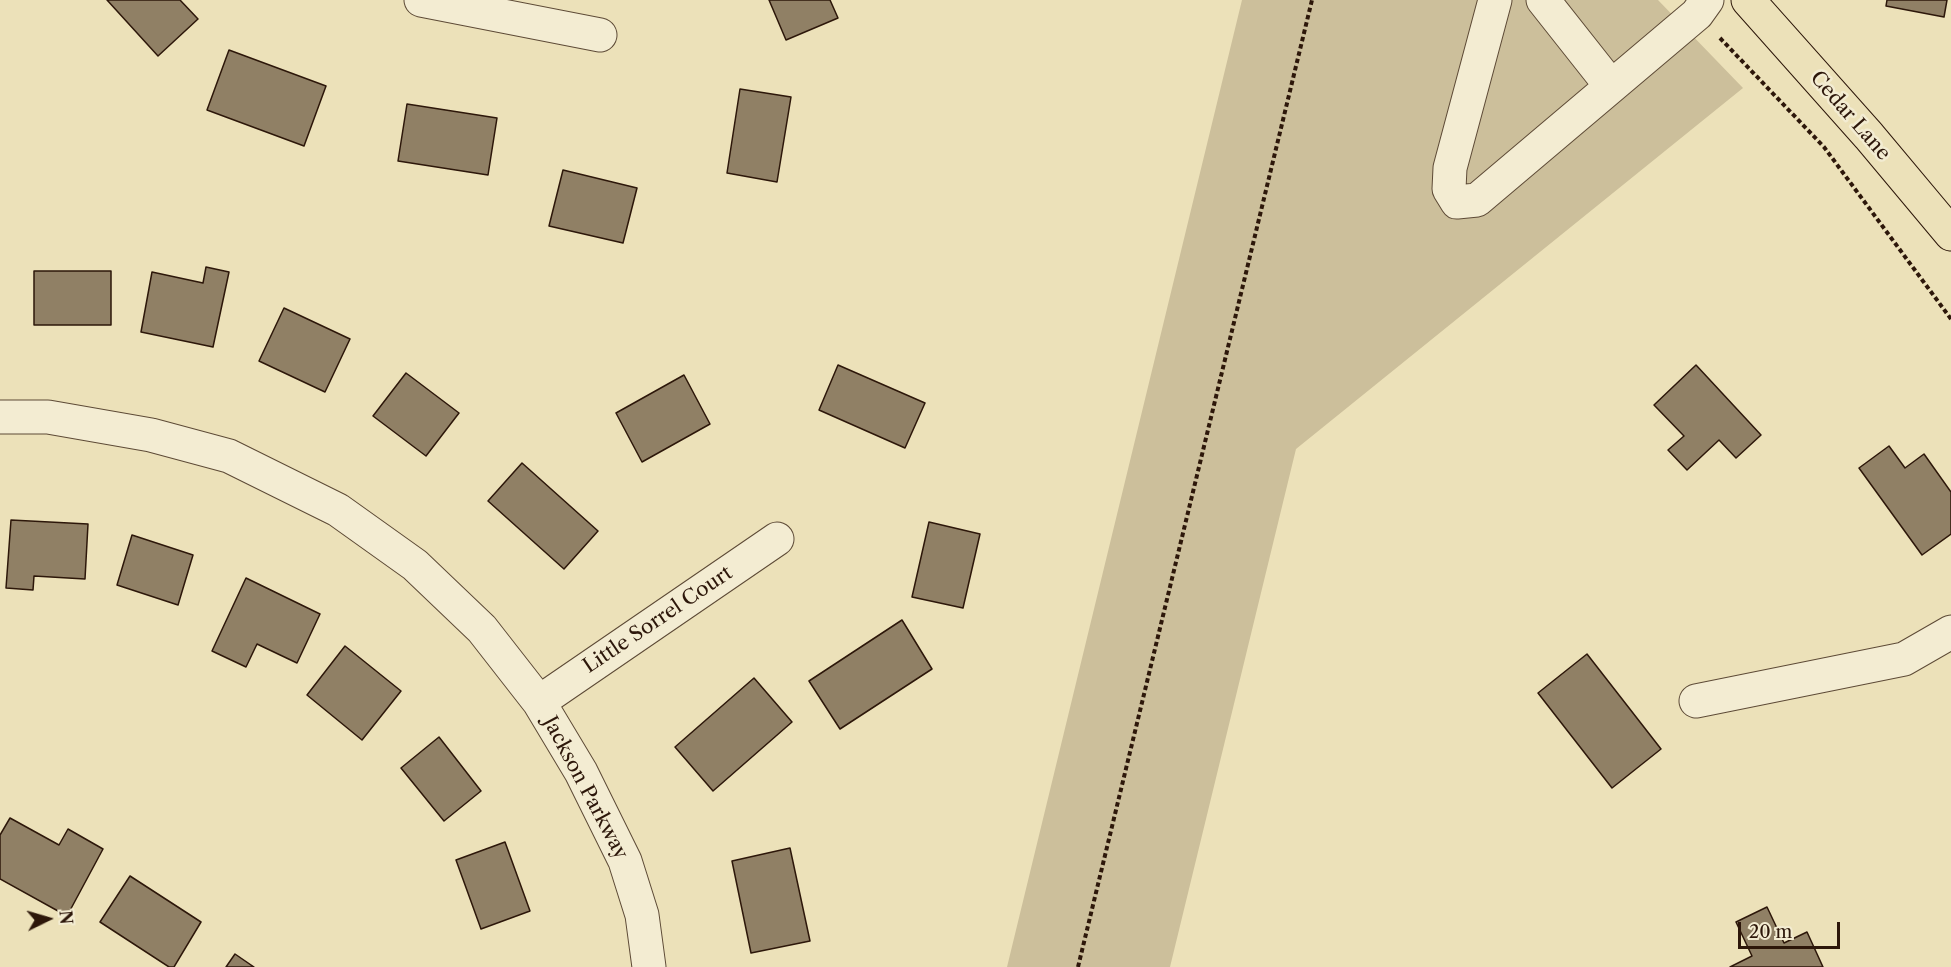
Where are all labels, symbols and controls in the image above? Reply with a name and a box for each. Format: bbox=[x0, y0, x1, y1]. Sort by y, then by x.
street label: Cedar Lane bbox=[1805, 66, 1895, 166]
street label: Little Sorrel Court bbox=[579, 561, 737, 679]
street label: Jackson Parkway bbox=[537, 712, 633, 864]
north arrow bbox=[18, 889, 78, 949]
text: N bbox=[55, 910, 76, 925]
scale bar bbox=[1741, 910, 1843, 948]
text: 20 m bbox=[1749, 921, 1792, 943]

